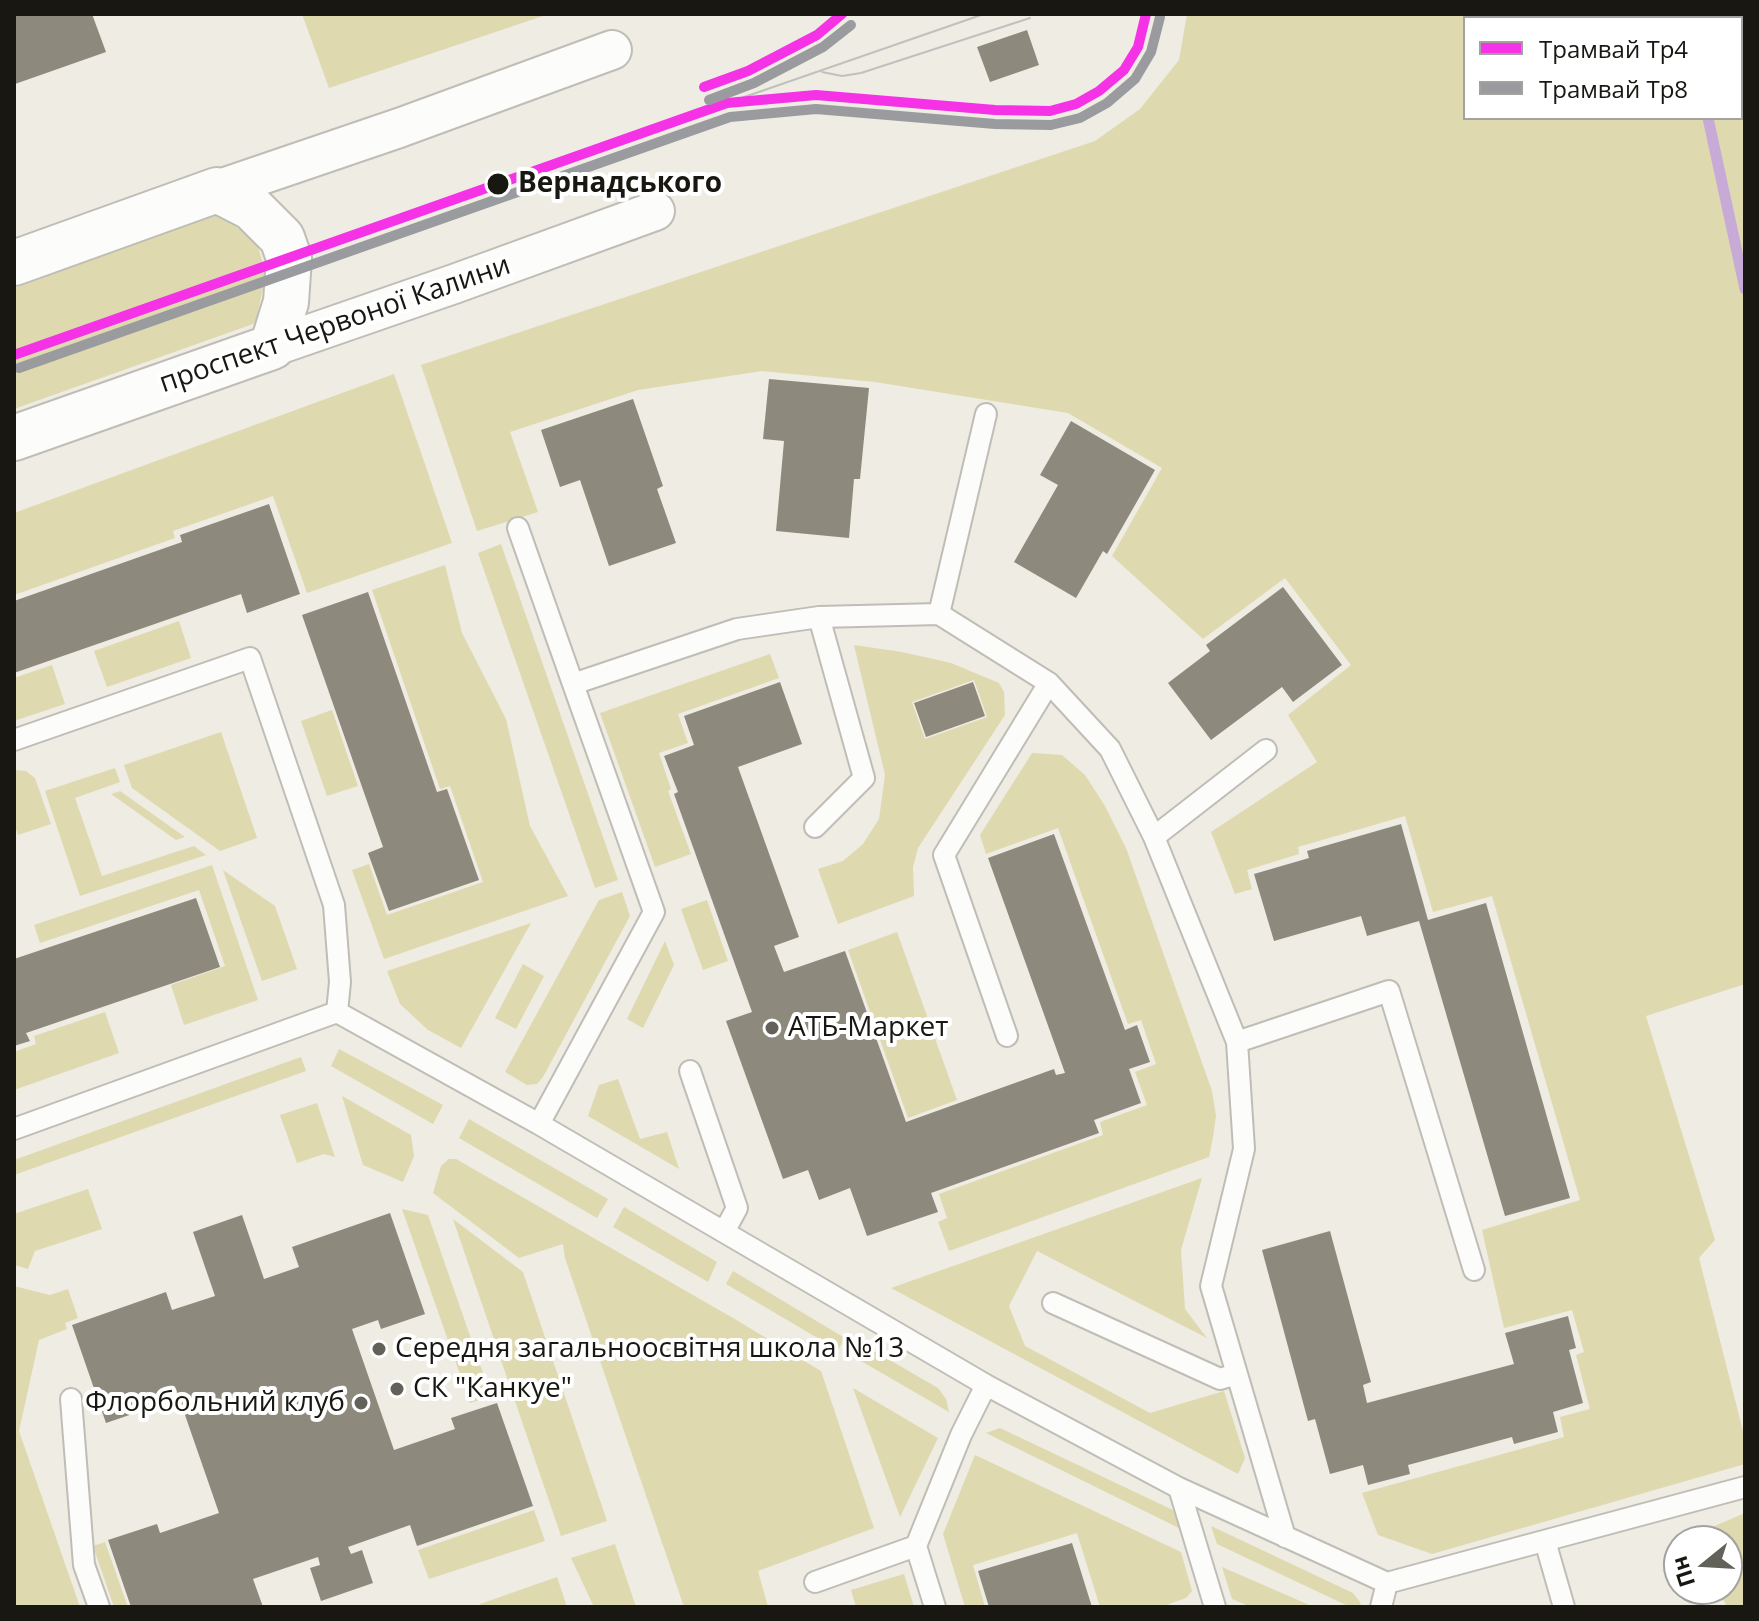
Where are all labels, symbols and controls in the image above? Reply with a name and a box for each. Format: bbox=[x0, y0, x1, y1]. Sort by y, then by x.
legend bbox=[1463, 16, 1743, 120]
text: Трамвай Тр4 bbox=[1539, 32, 1688, 65]
text: Трамвай Тр8 bbox=[1539, 72, 1688, 105]
place label: Вернадського bbox=[518, 167, 722, 201]
marker: Вернадського bbox=[485, 171, 511, 197]
street label: проспект Червоної Калини bbox=[155, 249, 515, 401]
place label: АТБ-Маркет bbox=[788, 1011, 949, 1045]
marker: АТБ-Маркет bbox=[763, 1019, 781, 1037]
place label: Середня загальноосвітня школа №13 bbox=[395, 1332, 904, 1366]
marker: Середня загальноосвітня школа №13 bbox=[370, 1340, 388, 1358]
place label: СК "Канкуе" bbox=[413, 1372, 572, 1406]
marker: СК "Канкуе" bbox=[388, 1380, 406, 1398]
place label: Флорбольний клуб bbox=[85, 1386, 345, 1420]
marker: Флорбольний клуб bbox=[352, 1394, 370, 1412]
north arrow bbox=[1663, 1525, 1743, 1605]
text: Пн bbox=[1663, 1552, 1701, 1591]

